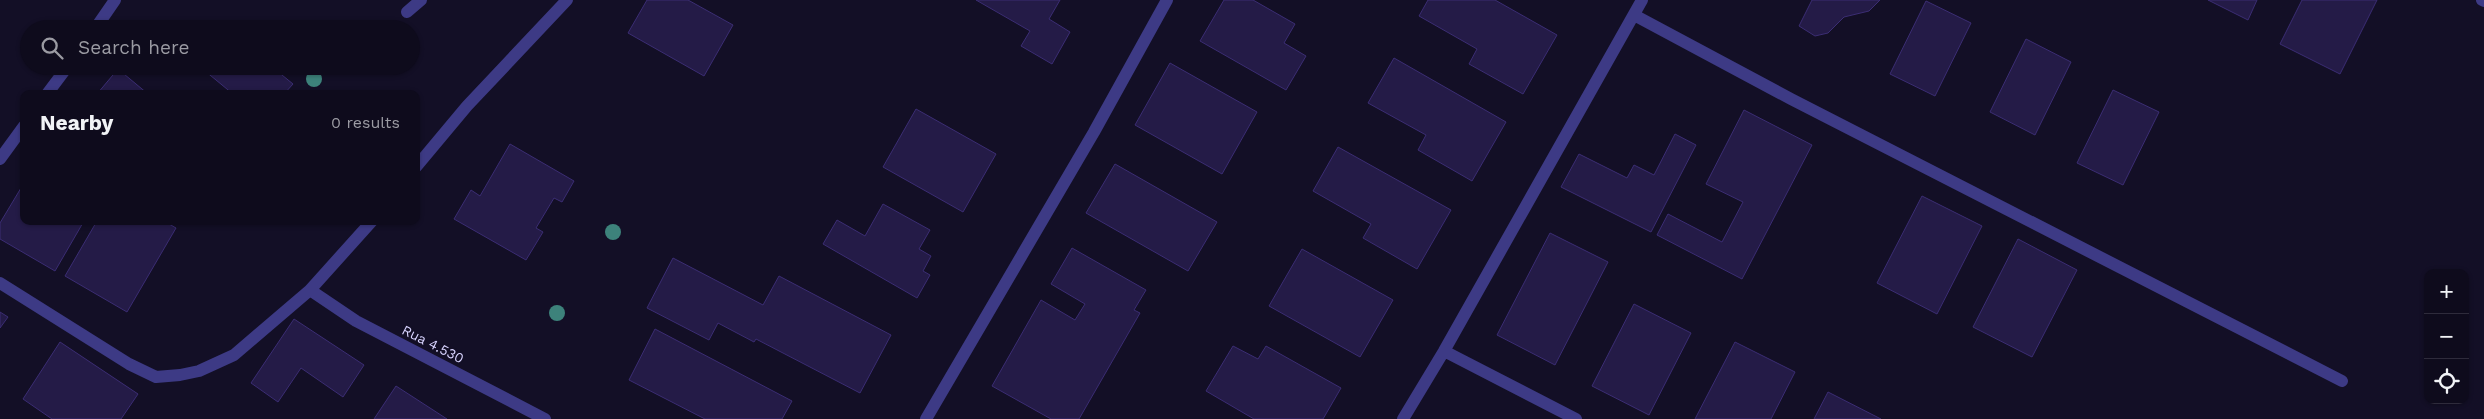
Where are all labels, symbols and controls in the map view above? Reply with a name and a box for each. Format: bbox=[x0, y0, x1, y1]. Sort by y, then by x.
search box bbox=[20, 20, 420, 75]
icon: search bbox=[38, 34, 66, 62]
text: Search here bbox=[78, 36, 189, 59]
text: Nearby bbox=[40, 110, 113, 135]
text: 0 results bbox=[331, 113, 400, 132]
map controls bbox=[2424, 269, 2469, 404]
button: + bbox=[2424, 269, 2469, 314]
button: − bbox=[2424, 314, 2469, 359]
street label: Rua 4.530 bbox=[399, 322, 467, 366]
button: locate bbox=[2424, 359, 2469, 404]

